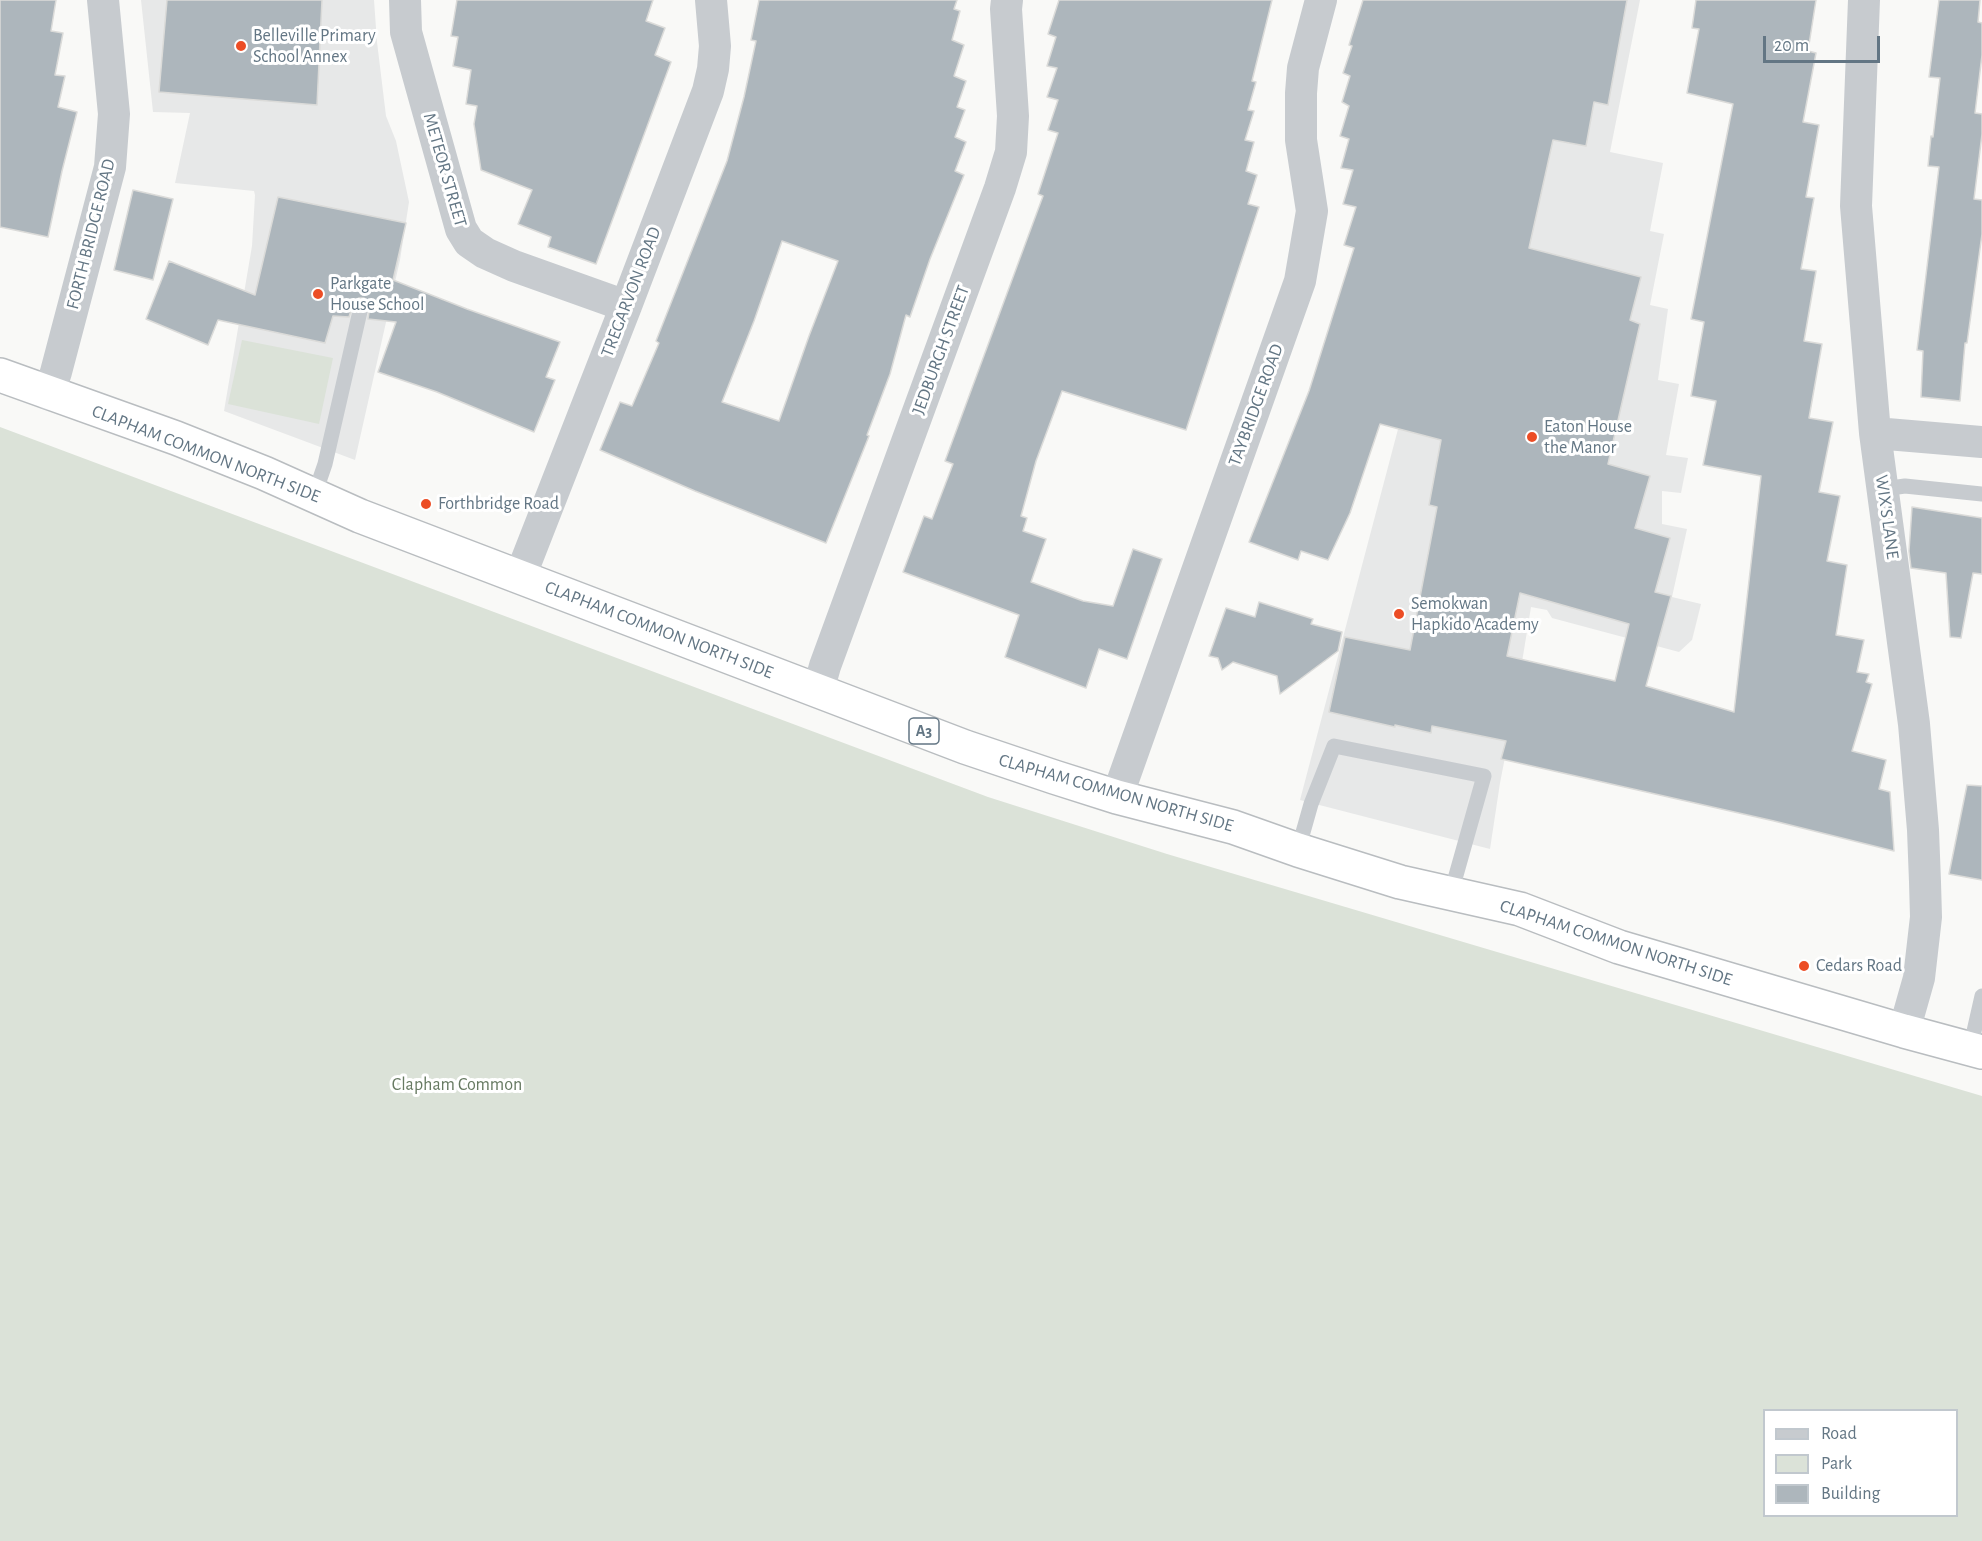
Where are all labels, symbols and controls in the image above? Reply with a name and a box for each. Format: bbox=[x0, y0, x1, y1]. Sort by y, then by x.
scale bar bbox=[1766, 24, 1883, 62]
place label: Belleville Primary School Annex bbox=[253, 25, 376, 68]
text: 20 m bbox=[1774, 37, 1809, 55]
marker: Belleville Primary School Annex bbox=[234, 39, 248, 53]
street label: METEOR STREET bbox=[418, 110, 472, 230]
street label: FORTH BRIDGE ROAD bbox=[62, 157, 120, 311]
street label: TREGARVON ROAD bbox=[596, 224, 666, 360]
place label: Parkgate House School bbox=[330, 273, 424, 316]
street label: JEDBURGH STREET bbox=[908, 282, 974, 418]
marker: Parkgate House School bbox=[311, 287, 325, 301]
street label: TAYBRIDGE ROAD bbox=[1224, 341, 1288, 469]
street label: CLAPHAM COMMON NORTH SIDE bbox=[89, 400, 323, 508]
place label: Eaton House the Manor bbox=[1544, 416, 1632, 458]
marker: Eaton House the Manor bbox=[1525, 430, 1539, 444]
street label: WIX'S LANE bbox=[1870, 473, 1904, 561]
place label: Forthbridge Road bbox=[438, 493, 559, 515]
marker: Forthbridge Road bbox=[419, 497, 433, 511]
street label: CLAPHAM COMMON NORTH SIDE bbox=[542, 576, 776, 684]
place label: Semokwan Hapkido Academy bbox=[1411, 593, 1539, 636]
marker: Semokwan Hapkido Academy bbox=[1392, 607, 1406, 621]
road number: A3 bbox=[909, 718, 939, 744]
street label: CLAPHAM COMMON NORTH SIDE bbox=[996, 749, 1236, 837]
street label: CLAPHAM COMMON NORTH SIDE bbox=[1497, 895, 1735, 991]
place label: Cedars Road bbox=[1816, 955, 1902, 977]
marker: Cedars Road bbox=[1797, 959, 1811, 973]
park label: Clapham Common bbox=[392, 1074, 522, 1096]
legend bbox=[1763, 1409, 1958, 1517]
text: Road bbox=[1821, 1425, 1857, 1443]
text: Park bbox=[1821, 1455, 1852, 1473]
text: Building bbox=[1821, 1485, 1880, 1503]

